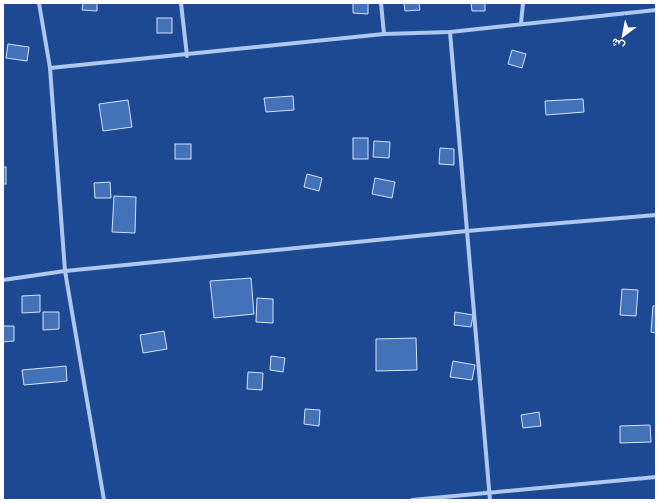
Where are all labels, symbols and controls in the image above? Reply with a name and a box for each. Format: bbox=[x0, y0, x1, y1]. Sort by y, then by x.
north arrow bbox=[603, 16, 643, 56]
text: ش bbox=[608, 35, 627, 54]

